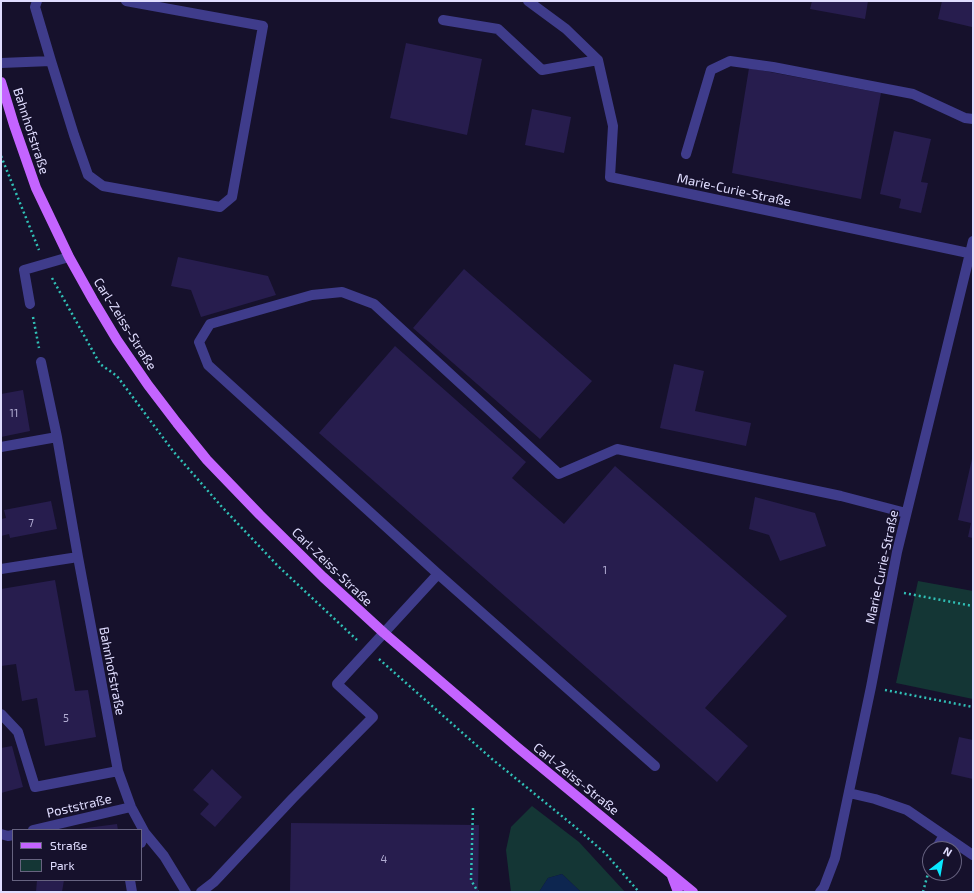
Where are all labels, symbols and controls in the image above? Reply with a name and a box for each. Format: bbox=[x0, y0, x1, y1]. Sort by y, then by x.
street label: Bahnhofstraße bbox=[10, 86, 52, 176]
street label: Marie-Curie-Straße bbox=[676, 170, 792, 210]
street label: Carl-Zeiss-Straße bbox=[90, 275, 160, 373]
house number: 11 bbox=[10, 406, 18, 420]
street label: Marie-Curie-Straße bbox=[862, 509, 902, 625]
house number: 7 bbox=[28, 516, 34, 530]
street label: Carl-Zeiss-Straße bbox=[288, 525, 376, 609]
house number: 1 bbox=[603, 563, 607, 577]
street label: Bahnhofstraße bbox=[96, 625, 128, 717]
house number: 5 bbox=[63, 711, 69, 725]
street label: Carl-Zeiss-Straße bbox=[530, 740, 622, 818]
street label: Poststraße bbox=[45, 791, 113, 821]
legend bbox=[12, 829, 142, 881]
text: Straße bbox=[50, 838, 87, 852]
north arrow bbox=[922, 841, 962, 881]
text: N bbox=[941, 844, 955, 859]
house number: 4 bbox=[381, 852, 387, 866]
text: Park bbox=[50, 858, 75, 872]

